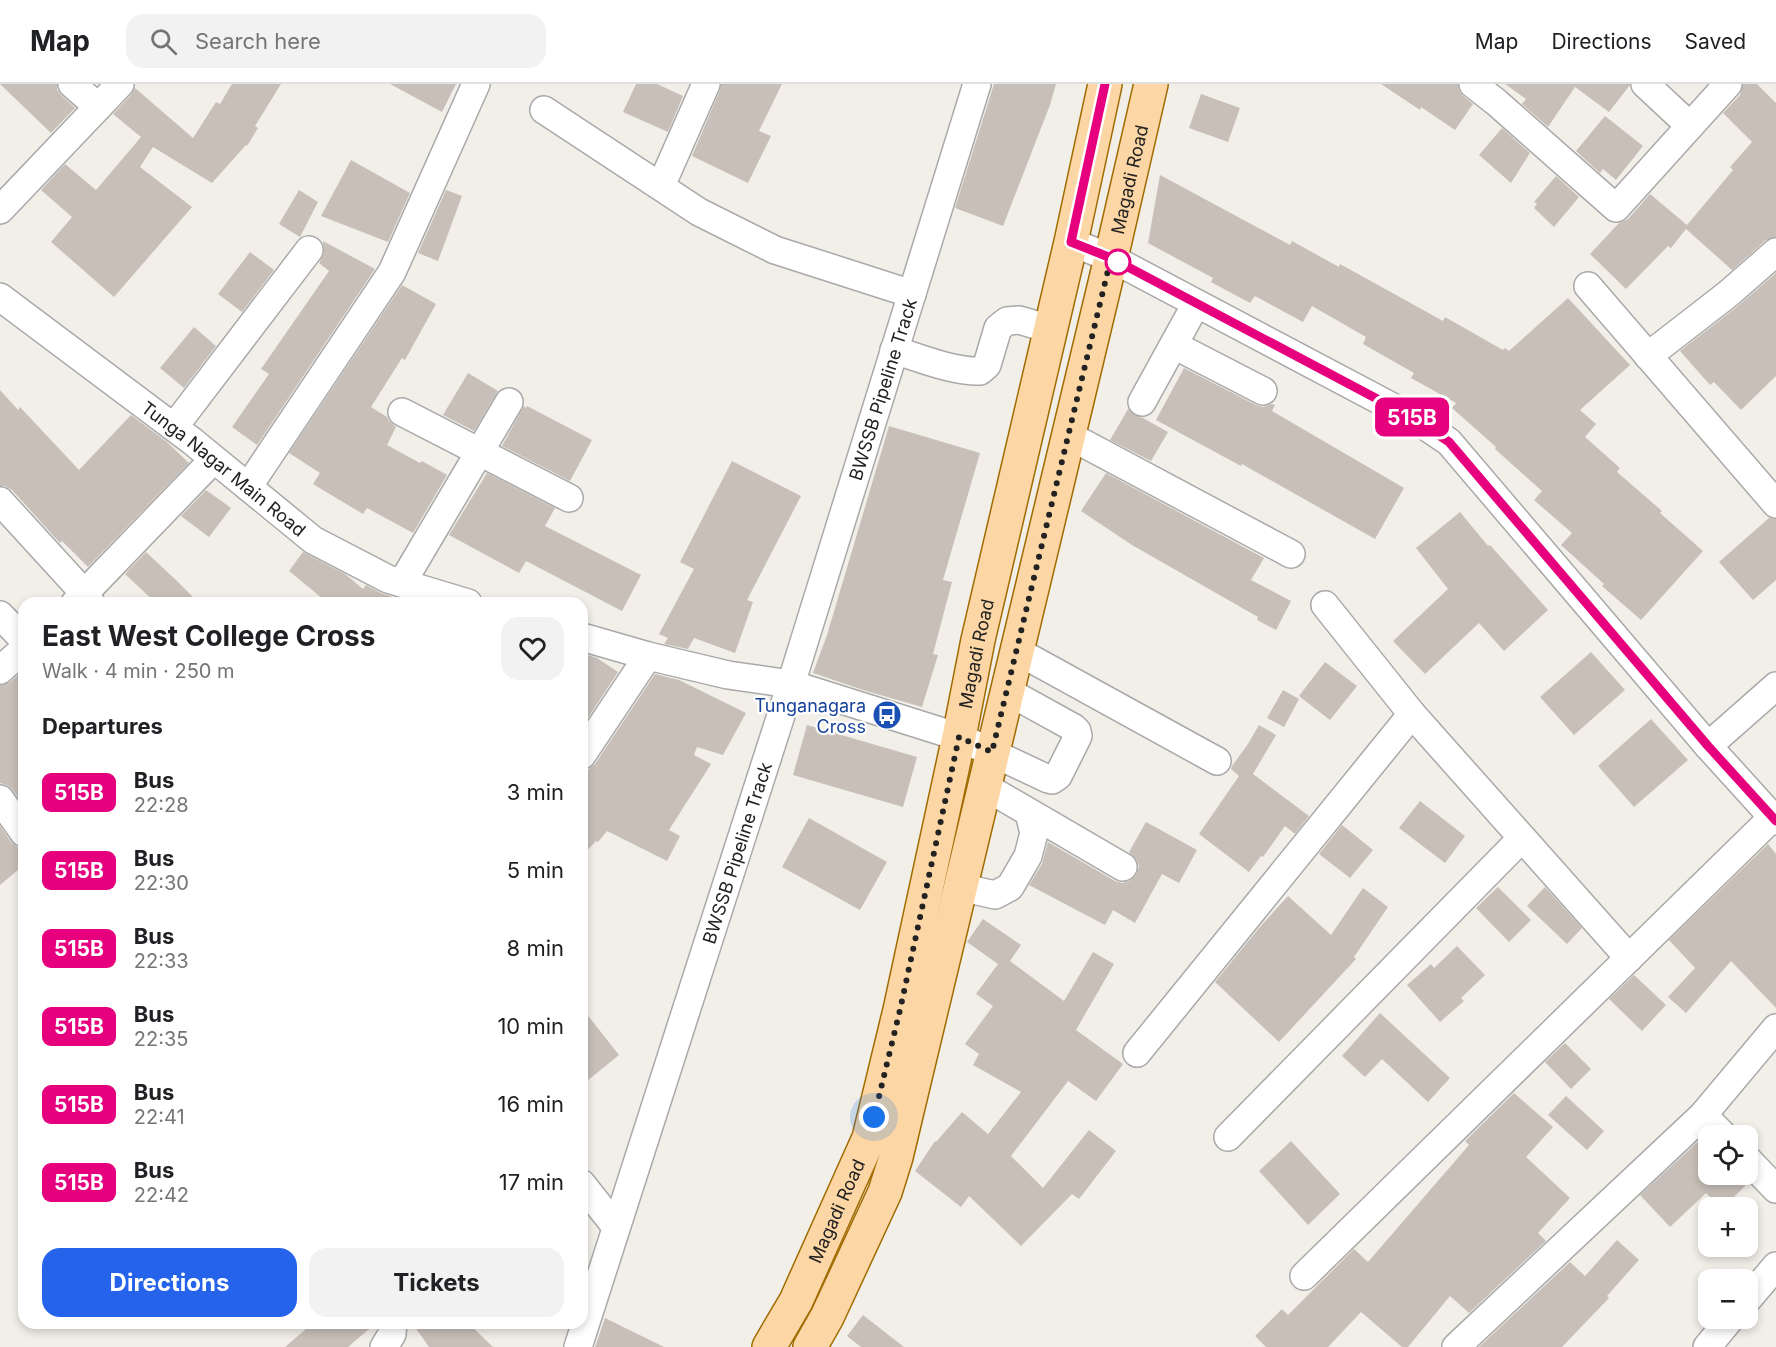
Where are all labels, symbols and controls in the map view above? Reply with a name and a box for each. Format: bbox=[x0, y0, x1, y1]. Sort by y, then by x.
search box bbox=[126, 14, 546, 68]
text: Map bbox=[30, 24, 90, 58]
icon: search bbox=[147, 25, 180, 58]
text: Search here bbox=[195, 28, 321, 54]
text: Map bbox=[1475, 29, 1518, 54]
text: Directions bbox=[1551, 29, 1652, 54]
text: Saved bbox=[1685, 29, 1746, 54]
street label: Magadi Road bbox=[1106, 123, 1152, 236]
unlabelled marker bbox=[1105, 249, 1131, 275]
street label: BWSSB Pipeline Track bbox=[844, 295, 921, 483]
street label: Tunga Nagar Main Road bbox=[138, 396, 310, 540]
line badge: 515B bbox=[1370, 398, 1454, 436]
text: 515B bbox=[1387, 405, 1437, 430]
street label: Magadi Road bbox=[954, 597, 998, 710]
button: heart bbox=[501, 617, 564, 680]
text: East West College Cross bbox=[42, 619, 375, 653]
text: Walk · 4 min · 250 m bbox=[42, 659, 235, 683]
place label: Tunganagara Cross bbox=[755, 695, 866, 737]
bus stop icon: Tunganagara Cross bbox=[871, 699, 903, 731]
text: Departures bbox=[42, 713, 163, 739]
street label: BWSSB Pipeline Track bbox=[698, 759, 776, 946]
text: Bus bbox=[134, 767, 174, 793]
text: 3 min bbox=[507, 779, 564, 805]
text: 515B bbox=[54, 780, 104, 805]
text: 22:28 bbox=[134, 793, 189, 817]
text: Bus bbox=[134, 845, 174, 871]
text: 5 min bbox=[507, 857, 564, 883]
text: 515B bbox=[54, 858, 104, 883]
text: 22:30 bbox=[134, 871, 189, 895]
text: Bus bbox=[134, 923, 174, 949]
text: 8 min bbox=[507, 935, 564, 961]
text: 515B bbox=[54, 936, 104, 961]
text: 22:33 bbox=[134, 949, 189, 973]
text: Bus bbox=[134, 1001, 174, 1027]
text: 10 min bbox=[497, 1013, 564, 1039]
text: 515B bbox=[54, 1014, 104, 1039]
text: 22:35 bbox=[134, 1027, 188, 1051]
text: Bus bbox=[134, 1079, 174, 1105]
text: 16 min bbox=[498, 1091, 564, 1117]
text: 515B bbox=[54, 1092, 104, 1117]
your location bbox=[859, 1102, 889, 1132]
text: 22:41 bbox=[134, 1105, 185, 1129]
map controls bbox=[1698, 1125, 1758, 1329]
button: locate bbox=[1698, 1125, 1758, 1185]
street label: Magadi Road bbox=[804, 1156, 869, 1266]
text: Bus bbox=[134, 1157, 174, 1183]
text: 17 min bbox=[499, 1169, 564, 1195]
text: 515B bbox=[54, 1170, 104, 1195]
text: 22:42 bbox=[134, 1183, 189, 1207]
button: + bbox=[1698, 1197, 1758, 1257]
button: Directions bbox=[42, 1248, 297, 1317]
button: Tickets bbox=[309, 1248, 564, 1317]
button: − bbox=[1698, 1269, 1758, 1329]

